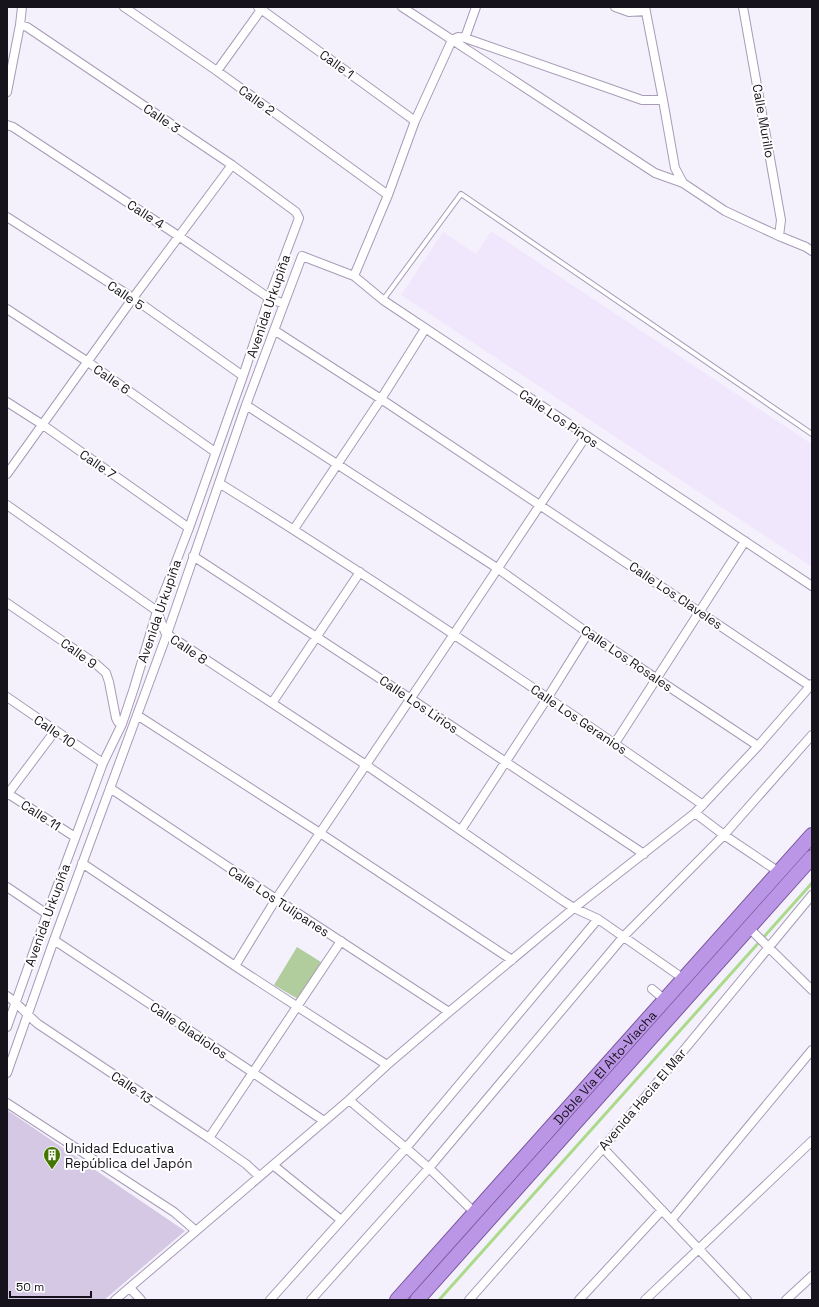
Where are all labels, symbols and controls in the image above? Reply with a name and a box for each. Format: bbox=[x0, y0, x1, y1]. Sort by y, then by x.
street label: Calle 1 bbox=[316, 46, 357, 83]
street label: Calle 2 bbox=[235, 81, 278, 119]
street label: Calle Murillo bbox=[749, 83, 778, 159]
street label: Calle 3 bbox=[140, 100, 184, 137]
street label: Calle 4 bbox=[124, 196, 168, 233]
street label: Avenida Urkupiña bbox=[243, 252, 294, 360]
street label: Calle 5 bbox=[104, 277, 148, 314]
street label: Calle 6 bbox=[90, 361, 133, 398]
street label: Calle Los Pinos bbox=[516, 386, 602, 451]
street label: Calle 7 bbox=[76, 446, 119, 483]
street label: Avenida Urkupiña bbox=[134, 557, 185, 665]
street label: Calle Los Claveles bbox=[626, 558, 726, 633]
street label: Calle Los Rosales bbox=[578, 622, 676, 695]
street label: Calle 8 bbox=[167, 631, 211, 668]
street label: Calle 9 bbox=[57, 634, 100, 672]
street label: Calle Los Lirios bbox=[376, 672, 462, 737]
street label: Calle Los Geranios bbox=[527, 681, 630, 758]
street label: Calle 10 bbox=[30, 711, 79, 752]
street label: Calle 11 bbox=[18, 796, 64, 835]
street label: Avenida Urkupiña bbox=[21, 861, 74, 969]
street label: Calle Los Tulipanes bbox=[225, 862, 333, 941]
street label: Calle Gladiolos bbox=[147, 998, 231, 1063]
street label: Doble Vía El Alto-Viacha bbox=[550, 1007, 661, 1128]
street label: Avenida Hacia El Mar bbox=[595, 1045, 690, 1154]
street label: Calle 13 bbox=[108, 1067, 156, 1108]
place label: Unidad Educativa República del Japón bbox=[65, 1140, 192, 1172]
building icon: Unidad Educativa República del Japón bbox=[42, 1145, 62, 1170]
scale bar bbox=[10, 1273, 91, 1299]
text: 50 m bbox=[16, 1279, 44, 1295]

